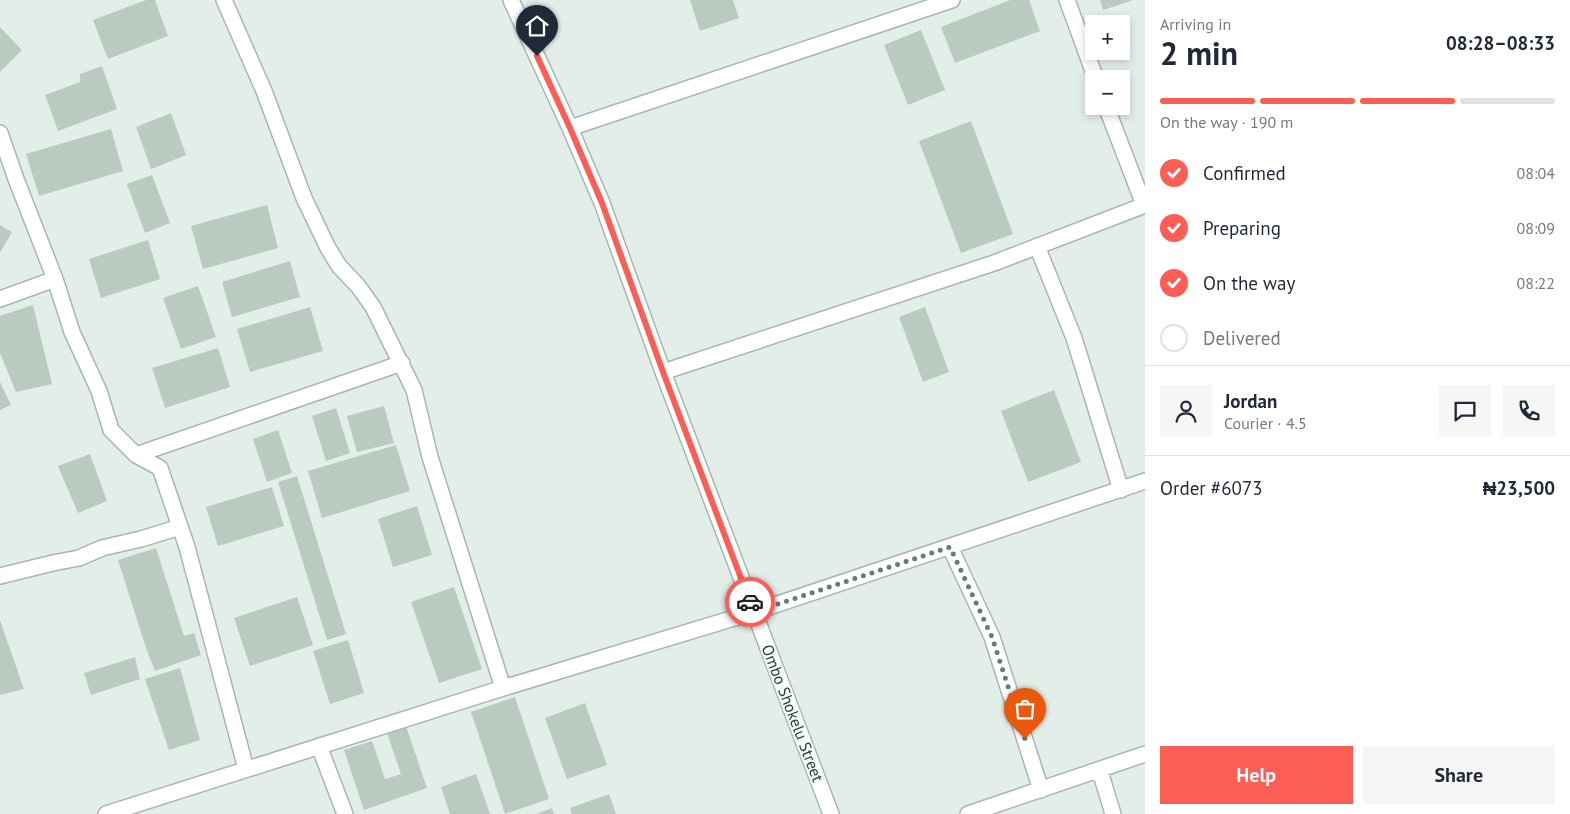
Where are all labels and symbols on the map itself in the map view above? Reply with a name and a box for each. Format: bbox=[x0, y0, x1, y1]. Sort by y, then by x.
pin bbox=[516, 5, 558, 56]
courier bbox=[725, 577, 775, 627]
street label: Ombo Shokelu Street bbox=[758, 642, 829, 785]
pin bbox=[1004, 688, 1046, 739]

